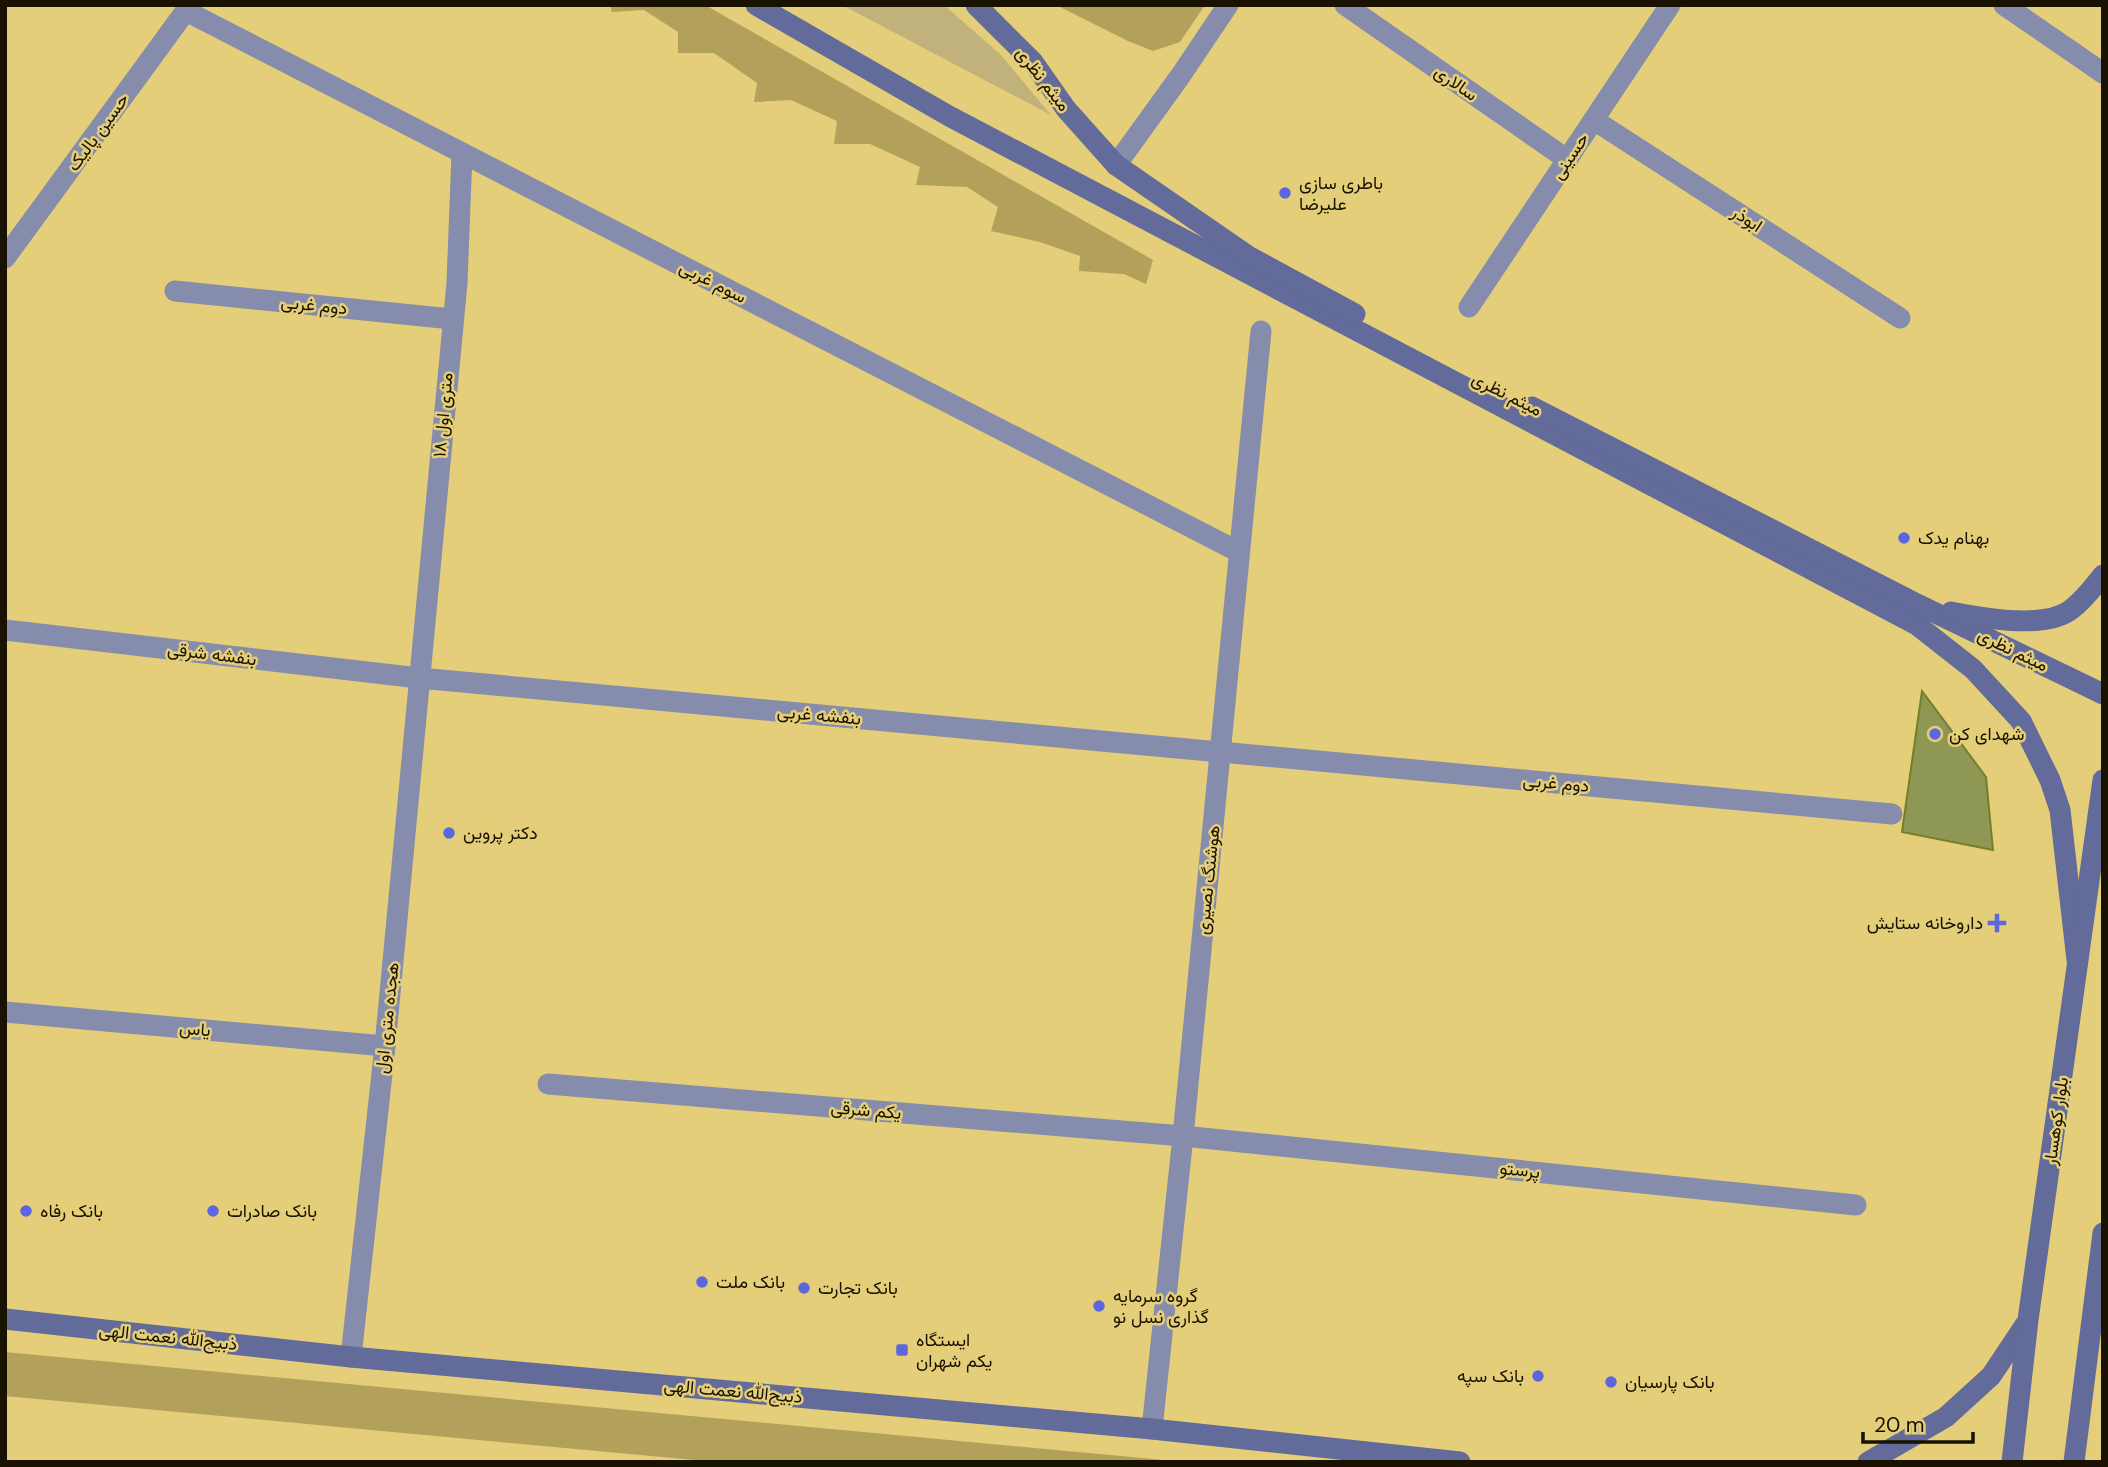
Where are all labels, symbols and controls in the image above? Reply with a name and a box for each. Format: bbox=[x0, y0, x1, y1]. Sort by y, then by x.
street label: میثم نظری bbox=[1010, 42, 1076, 116]
street label: سالاری bbox=[1429, 59, 1483, 107]
street label: حسین پالیک bbox=[61, 88, 135, 176]
street label: حسینی bbox=[1546, 128, 1594, 184]
place label: باطری سازی علیرضا bbox=[1299, 171, 1383, 216]
marker: باطری سازی علیرضا bbox=[1277, 185, 1293, 201]
street label: ابوذر bbox=[1726, 200, 1767, 238]
street label: سوم غربی bbox=[675, 255, 751, 309]
street label: دوم غربی bbox=[280, 290, 348, 320]
street label: میثم نظری bbox=[1468, 366, 1546, 422]
street label: ۱۸ متری اول bbox=[427, 372, 459, 458]
place label: بهنام یدک bbox=[1918, 526, 1989, 550]
marker: بهنام یدک bbox=[1896, 530, 1912, 546]
street label: میثم نظری bbox=[1974, 623, 2052, 677]
street label: بنفشه شرقی bbox=[166, 637, 258, 671]
street label: بنفشه غربی bbox=[776, 699, 862, 731]
place label: شهدای کن bbox=[1949, 722, 2024, 746]
marker: شهدای کن bbox=[1927, 726, 1943, 742]
street label: دوم غربی bbox=[1522, 768, 1590, 798]
place label: دکتر پروین bbox=[463, 821, 538, 845]
street label: هوشنگ نصیری bbox=[1190, 824, 1226, 936]
marker: دکتر پروین bbox=[441, 825, 457, 841]
place label: داروخانه ستایش bbox=[1867, 911, 1983, 935]
marker: داروخانه ستایش bbox=[1989, 915, 2005, 931]
street label: هجده متری اول bbox=[369, 961, 405, 1075]
street label: یاس bbox=[178, 1016, 212, 1042]
street label: بلوار کوهسار bbox=[2038, 1075, 2074, 1168]
street label: یکم شرقی bbox=[830, 1095, 902, 1125]
street label: پرستو bbox=[1499, 1156, 1541, 1184]
place label: بانک رفاه bbox=[40, 1199, 103, 1223]
place label: بانک صادرات bbox=[227, 1199, 317, 1223]
marker: بانک رفاه bbox=[18, 1203, 34, 1219]
marker: بانک صادرات bbox=[205, 1203, 221, 1219]
place label: بانک ملت bbox=[716, 1270, 785, 1294]
marker: بانک ملت bbox=[694, 1274, 710, 1290]
place label: بانک تجارت bbox=[818, 1276, 898, 1300]
marker: بانک تجارت bbox=[796, 1280, 812, 1296]
place label: گروه سرمایه گذاری نسل نو bbox=[1113, 1284, 1209, 1329]
marker: گروه سرمایه گذاری نسل نو bbox=[1091, 1298, 1107, 1314]
street label: ذبیح‌الله نعمت الهی bbox=[98, 1318, 238, 1356]
place label: ایستگاه یکم شهران bbox=[916, 1328, 992, 1373]
marker: ایستگاه یکم شهران bbox=[894, 1342, 910, 1358]
place label: بانک سپه bbox=[1457, 1364, 1524, 1388]
marker: بانک سپه bbox=[1530, 1368, 1546, 1384]
place label: بانک پارسیان bbox=[1625, 1370, 1715, 1394]
street label: ذبیح‌الله نعمت الهی bbox=[663, 1373, 803, 1409]
marker: بانک پارسیان bbox=[1603, 1374, 1619, 1390]
scale bar bbox=[1863, 1400, 1973, 1444]
text: 20 m bbox=[1874, 1411, 1925, 1439]

